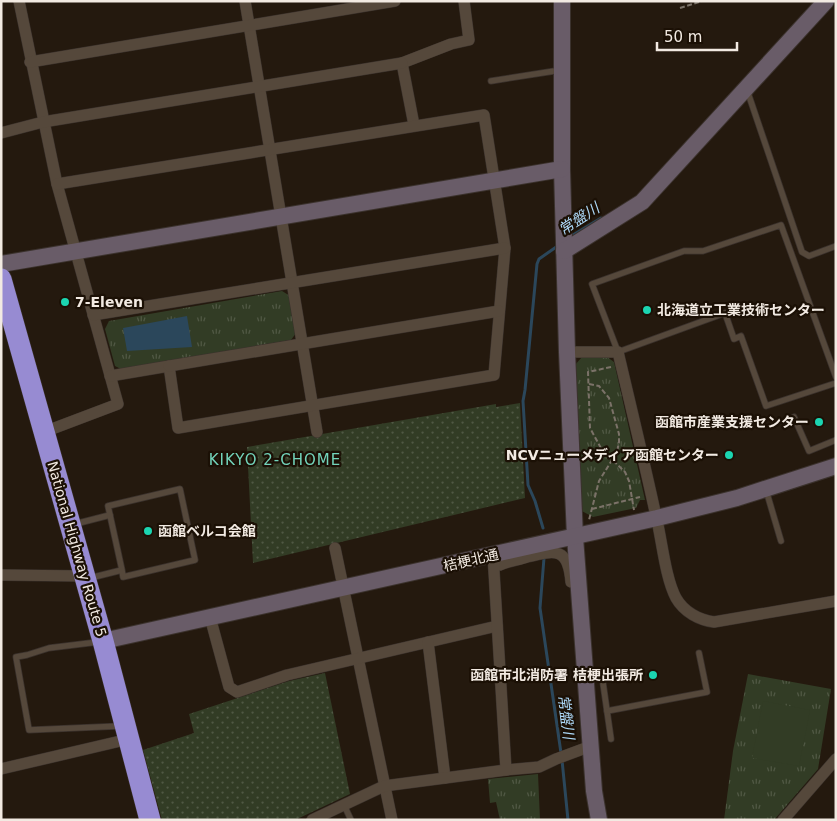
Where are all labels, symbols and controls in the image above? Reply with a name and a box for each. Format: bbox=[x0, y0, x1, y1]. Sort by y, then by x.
scale bar bbox=[657, 20, 737, 52]
text: 50 m bbox=[664, 28, 702, 46]
water label: 常盤川 bbox=[555, 198, 604, 239]
place label: 7-Eleven bbox=[75, 294, 143, 310]
marker: 7-Eleven bbox=[59, 296, 71, 308]
place label: 北海道立工業技術センター bbox=[657, 302, 825, 318]
marker: 北海道立工業技術センター bbox=[641, 304, 653, 316]
place label: 函館市産業支援センター bbox=[655, 414, 809, 430]
marker: 函館市産業支援センター bbox=[813, 416, 825, 428]
place label: NCVニューメディア函館センター bbox=[506, 447, 719, 463]
marker: NCVニューメディア函館センター bbox=[723, 449, 735, 461]
district label: KIKYO 2-CHOME bbox=[209, 451, 341, 469]
street label: National Highway Route 5 bbox=[44, 459, 110, 639]
place label: 函館ベルコ会館 bbox=[158, 523, 256, 539]
marker: 函館ベルコ会館 bbox=[142, 525, 154, 537]
street label: 桔梗北通 bbox=[442, 546, 500, 574]
place label: 函館市北消防署 桔梗出張所 bbox=[470, 667, 643, 683]
marker: 函館市北消防署 桔梗出張所 bbox=[647, 669, 659, 681]
water label: 常盤川 bbox=[554, 694, 578, 742]

